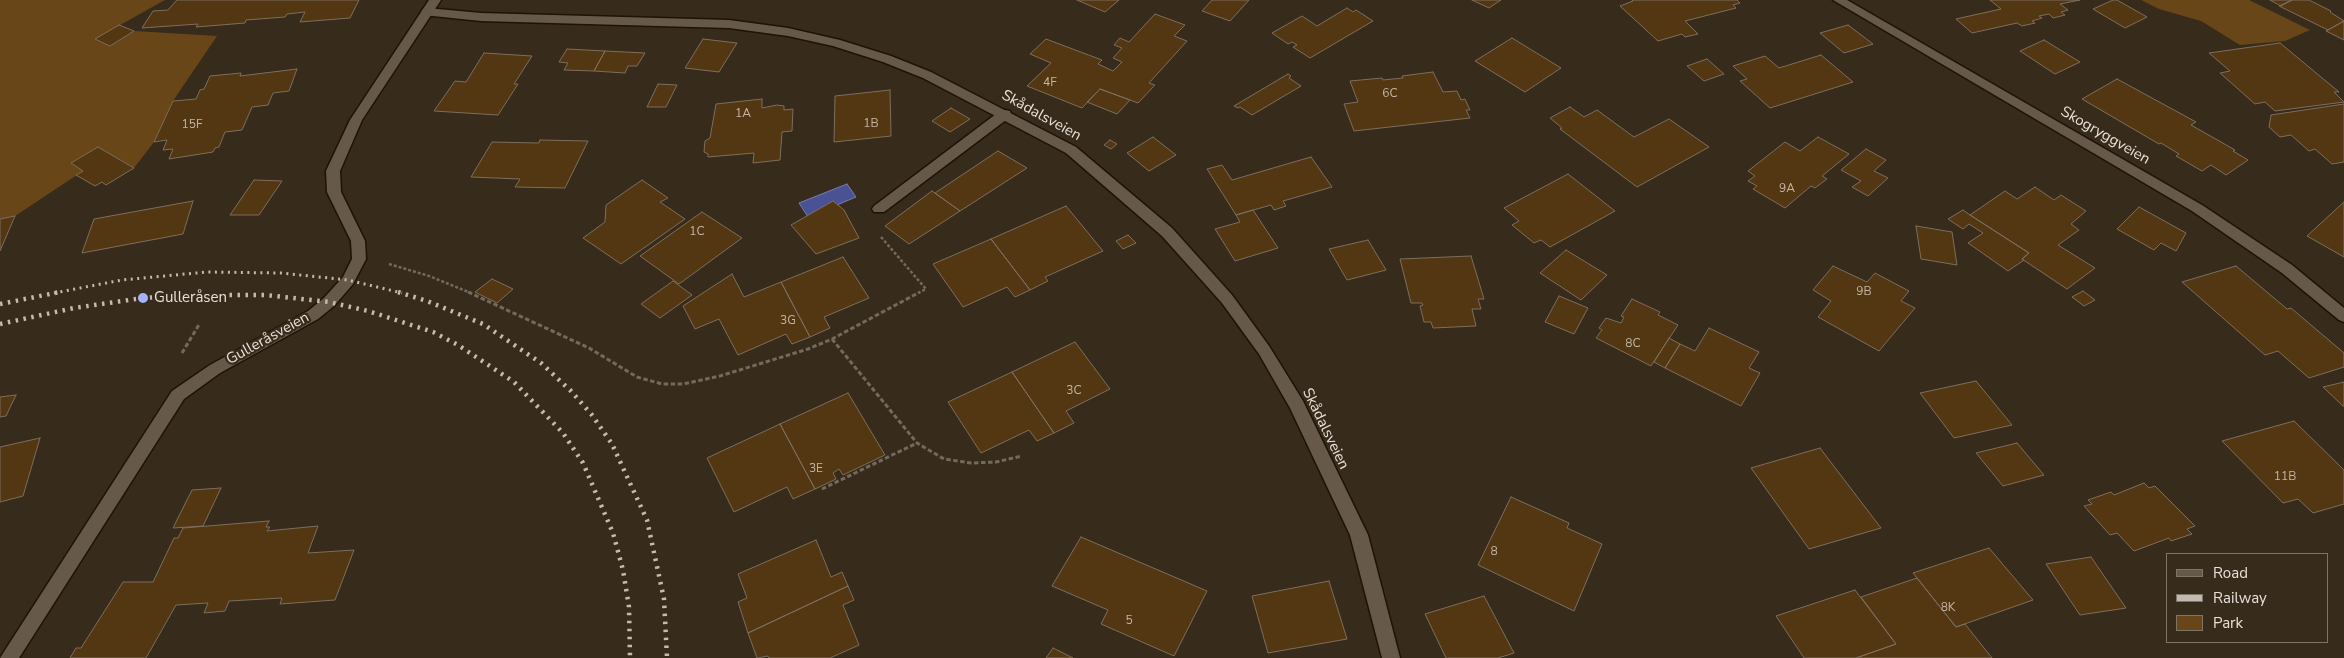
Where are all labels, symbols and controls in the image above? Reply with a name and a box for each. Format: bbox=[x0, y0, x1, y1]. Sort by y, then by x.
house number: 4F bbox=[1043, 76, 1057, 90]
street label: Skådalsveien bbox=[998, 87, 1084, 145]
house number: 6C bbox=[1382, 87, 1398, 101]
street label: Skogryggveien bbox=[2057, 103, 2153, 169]
house number: 1A bbox=[735, 107, 751, 121]
house number: 1B bbox=[863, 117, 879, 131]
house number: 15F bbox=[182, 118, 202, 132]
house number: 9A bbox=[1779, 182, 1795, 196]
house number: 1C bbox=[689, 225, 705, 239]
house number: 9B bbox=[1856, 285, 1872, 299]
place label: Gulleråsen bbox=[154, 289, 227, 307]
marker: Gulleråsen bbox=[136, 291, 150, 305]
street label: Gulleråsveien bbox=[223, 309, 313, 369]
house number: 3G bbox=[780, 314, 796, 328]
house number: 8C bbox=[1625, 337, 1641, 351]
house number: 3C bbox=[1066, 384, 1082, 398]
street label: Skådalsveien bbox=[1298, 385, 1352, 473]
house number: 3E bbox=[809, 462, 823, 476]
house number: 11B bbox=[2274, 470, 2296, 484]
house number: 8 bbox=[1490, 545, 1498, 559]
legend bbox=[2166, 553, 2329, 643]
text: Road bbox=[2213, 563, 2248, 583]
text: Railway bbox=[2213, 588, 2267, 608]
house number: 8K bbox=[1941, 601, 1955, 615]
text: Park bbox=[2213, 613, 2243, 633]
house number: 5 bbox=[1125, 614, 1133, 628]

